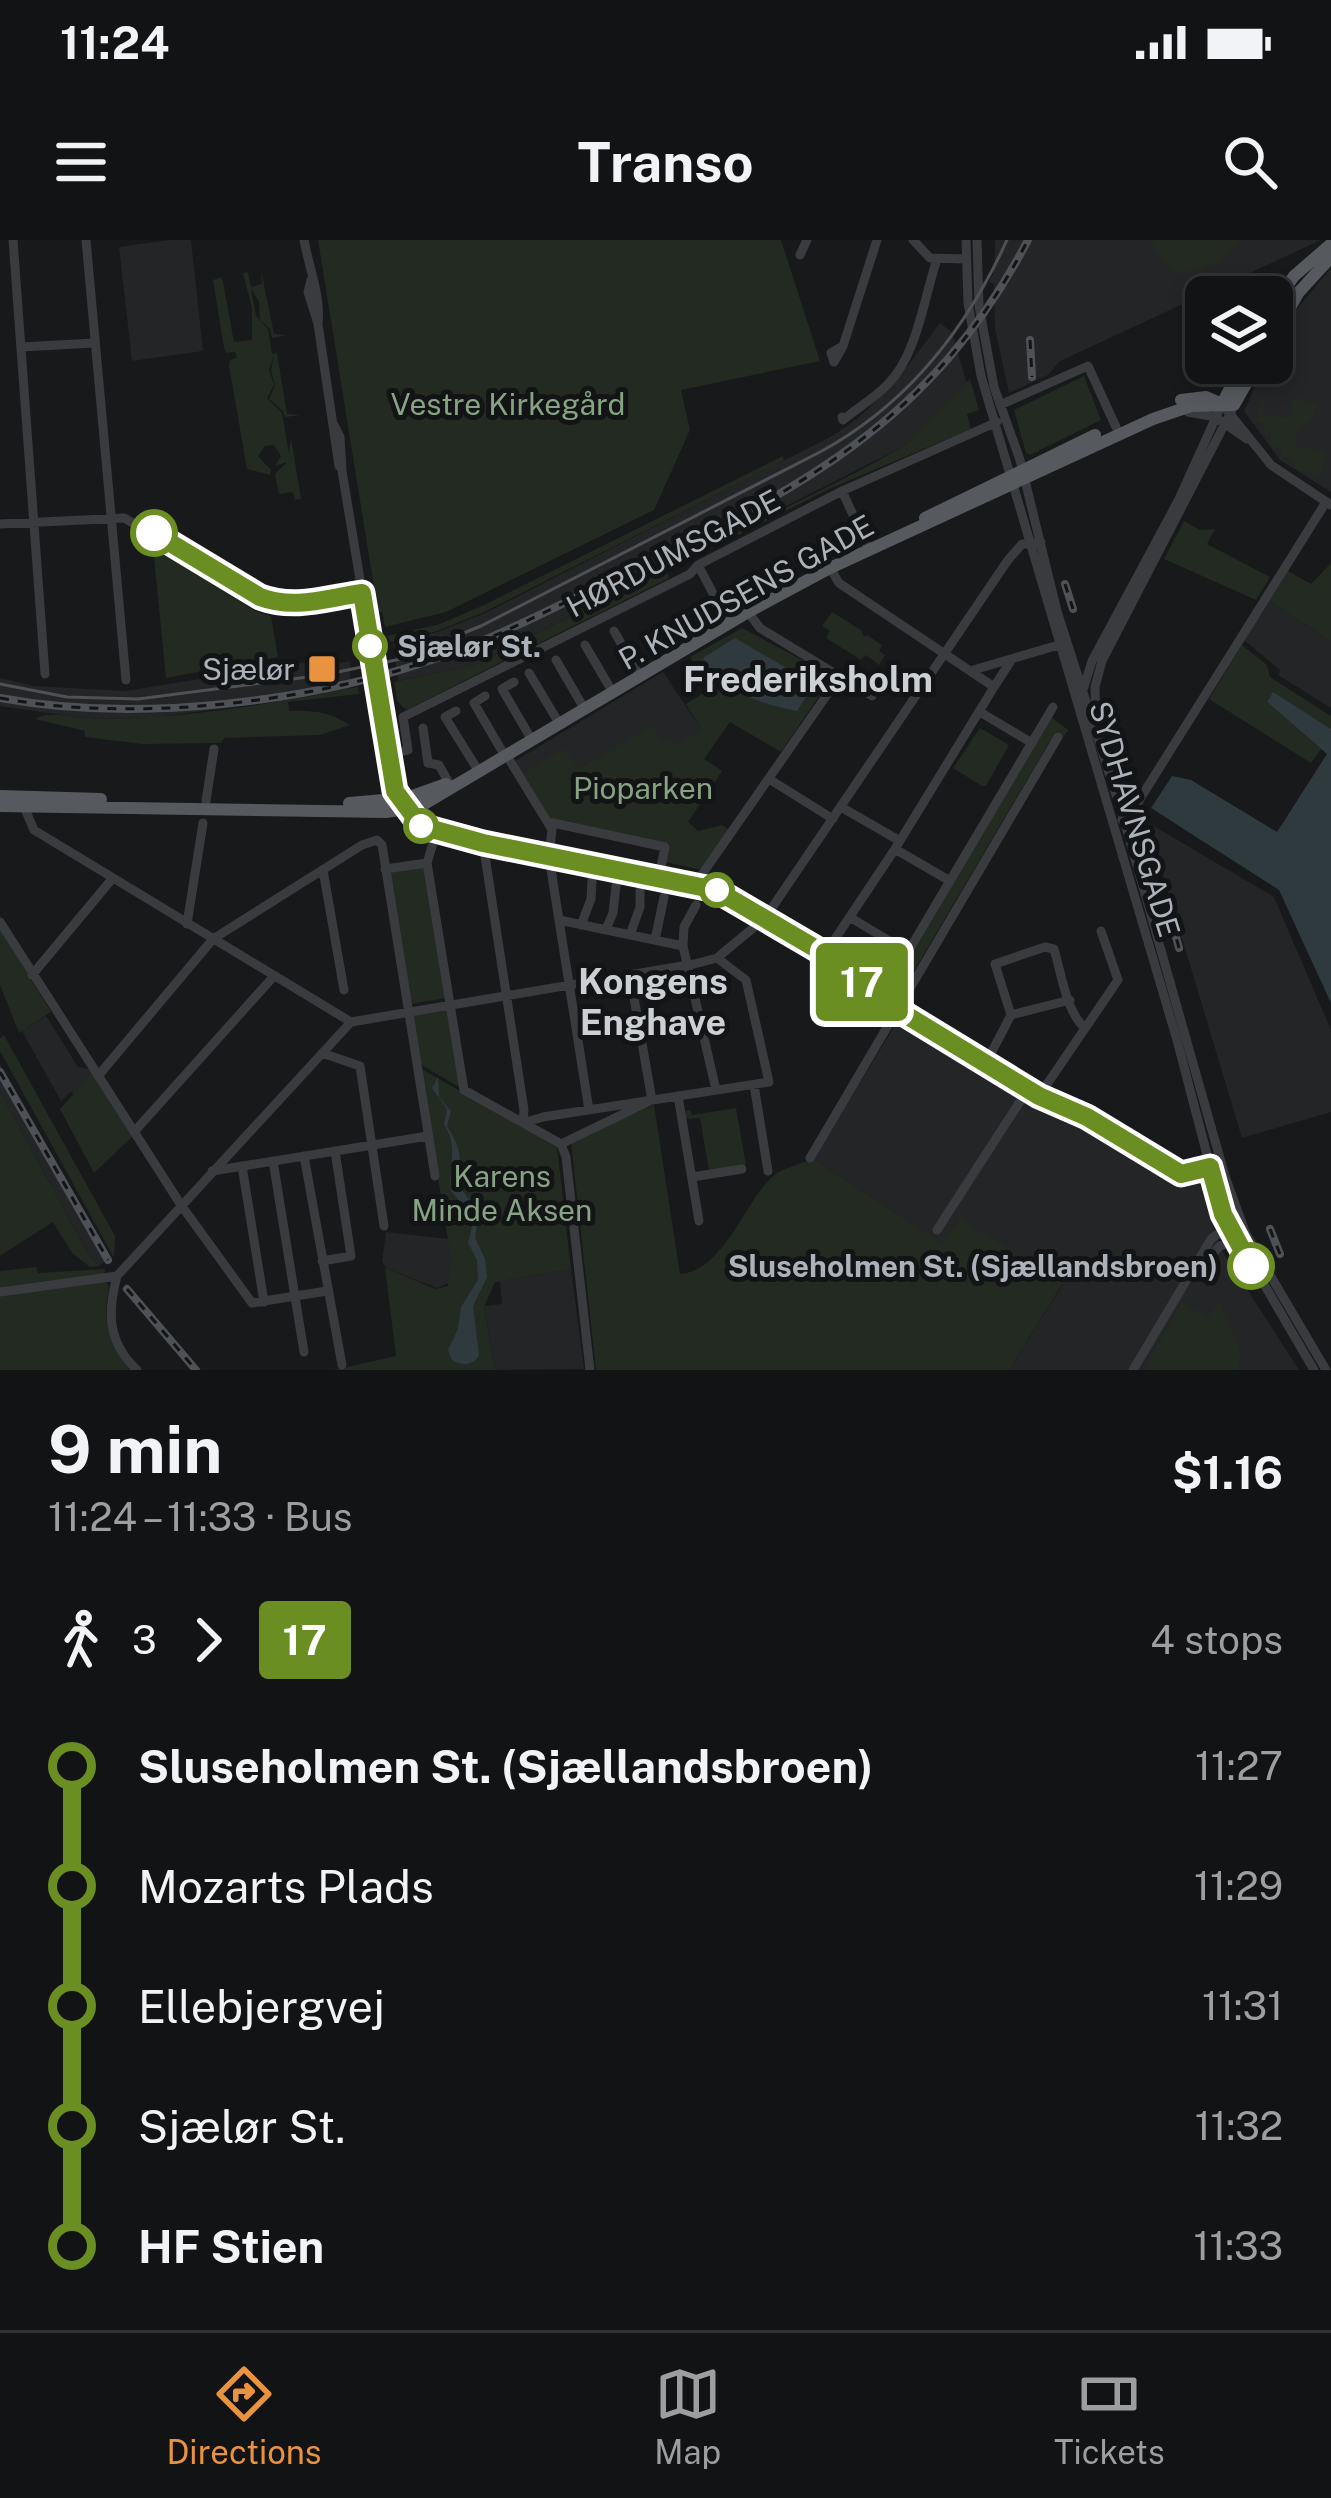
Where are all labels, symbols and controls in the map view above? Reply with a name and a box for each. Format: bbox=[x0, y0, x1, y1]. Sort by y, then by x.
text: 11:24 bbox=[60, 16, 170, 69]
icon: menu bbox=[48, 129, 114, 195]
icon: search bbox=[1217, 129, 1283, 195]
text: Transo bbox=[578, 131, 753, 194]
map controls bbox=[1185, 276, 1293, 384]
button: layers bbox=[1185, 276, 1293, 384]
park label: Vestre Kirkegård bbox=[391, 386, 625, 422]
street label: HØRDUMSGADE bbox=[560, 482, 786, 624]
street label: P. KNUDSENS GADE bbox=[612, 507, 880, 677]
unlabelled marker bbox=[132, 511, 176, 555]
place label: Sjælør St. bbox=[397, 628, 541, 664]
marker: Sjælør St. bbox=[354, 630, 386, 662]
place label: Sjælør bbox=[202, 651, 295, 687]
marker: Sjælør bbox=[306, 653, 338, 685]
district label: Frederiksholm bbox=[683, 658, 933, 700]
street label: SYDHAVNSGADE bbox=[1082, 697, 1188, 941]
park label: Pioparken bbox=[573, 770, 713, 806]
unlabelled marker bbox=[405, 810, 437, 842]
unlabelled marker bbox=[701, 874, 733, 906]
line badge: 17 bbox=[808, 943, 916, 1021]
text: 17 bbox=[840, 957, 884, 1006]
district label: Kongens Enghave bbox=[578, 960, 728, 1043]
park label: Karens Minde Aksen bbox=[412, 1158, 592, 1228]
marker: Sluseholmen St. (Sjællandsbroen) bbox=[1229, 1244, 1273, 1288]
place label: Sluseholmen St. (Sjællandsbroen) bbox=[728, 1248, 1218, 1284]
text: 9 min bbox=[48, 1410, 222, 1488]
text: $1.16 bbox=[1172, 1446, 1283, 1499]
text: 11:24 – 11:33 · Bus bbox=[48, 1494, 353, 1540]
icon: walk bbox=[48, 1607, 114, 1673]
icon: forward bbox=[175, 1607, 241, 1673]
text: 17 bbox=[283, 1615, 327, 1664]
text: 3 bbox=[132, 1617, 157, 1663]
text: 4 stops bbox=[1150, 1617, 1283, 1663]
text: Sluseholmen St. (Sjællandsbroen) bbox=[138, 1740, 873, 1793]
text: 11:27 bbox=[1195, 1743, 1283, 1789]
text: Mozarts Plads bbox=[138, 1860, 434, 1913]
text: 11:29 bbox=[1194, 1863, 1283, 1909]
text: Ellebjergvej bbox=[138, 1980, 385, 2033]
text: 11:31 bbox=[1202, 1983, 1283, 2029]
text: Sjælør St. bbox=[138, 2100, 345, 2153]
text: 11:32 bbox=[1195, 2103, 1283, 2149]
text: HF Stien bbox=[138, 2220, 324, 2273]
text: 11:33 bbox=[1194, 2223, 1283, 2269]
tab: Directions bbox=[166, 2361, 321, 2471]
tab: Map bbox=[654, 2361, 721, 2471]
tab: Tickets bbox=[1054, 2361, 1165, 2471]

